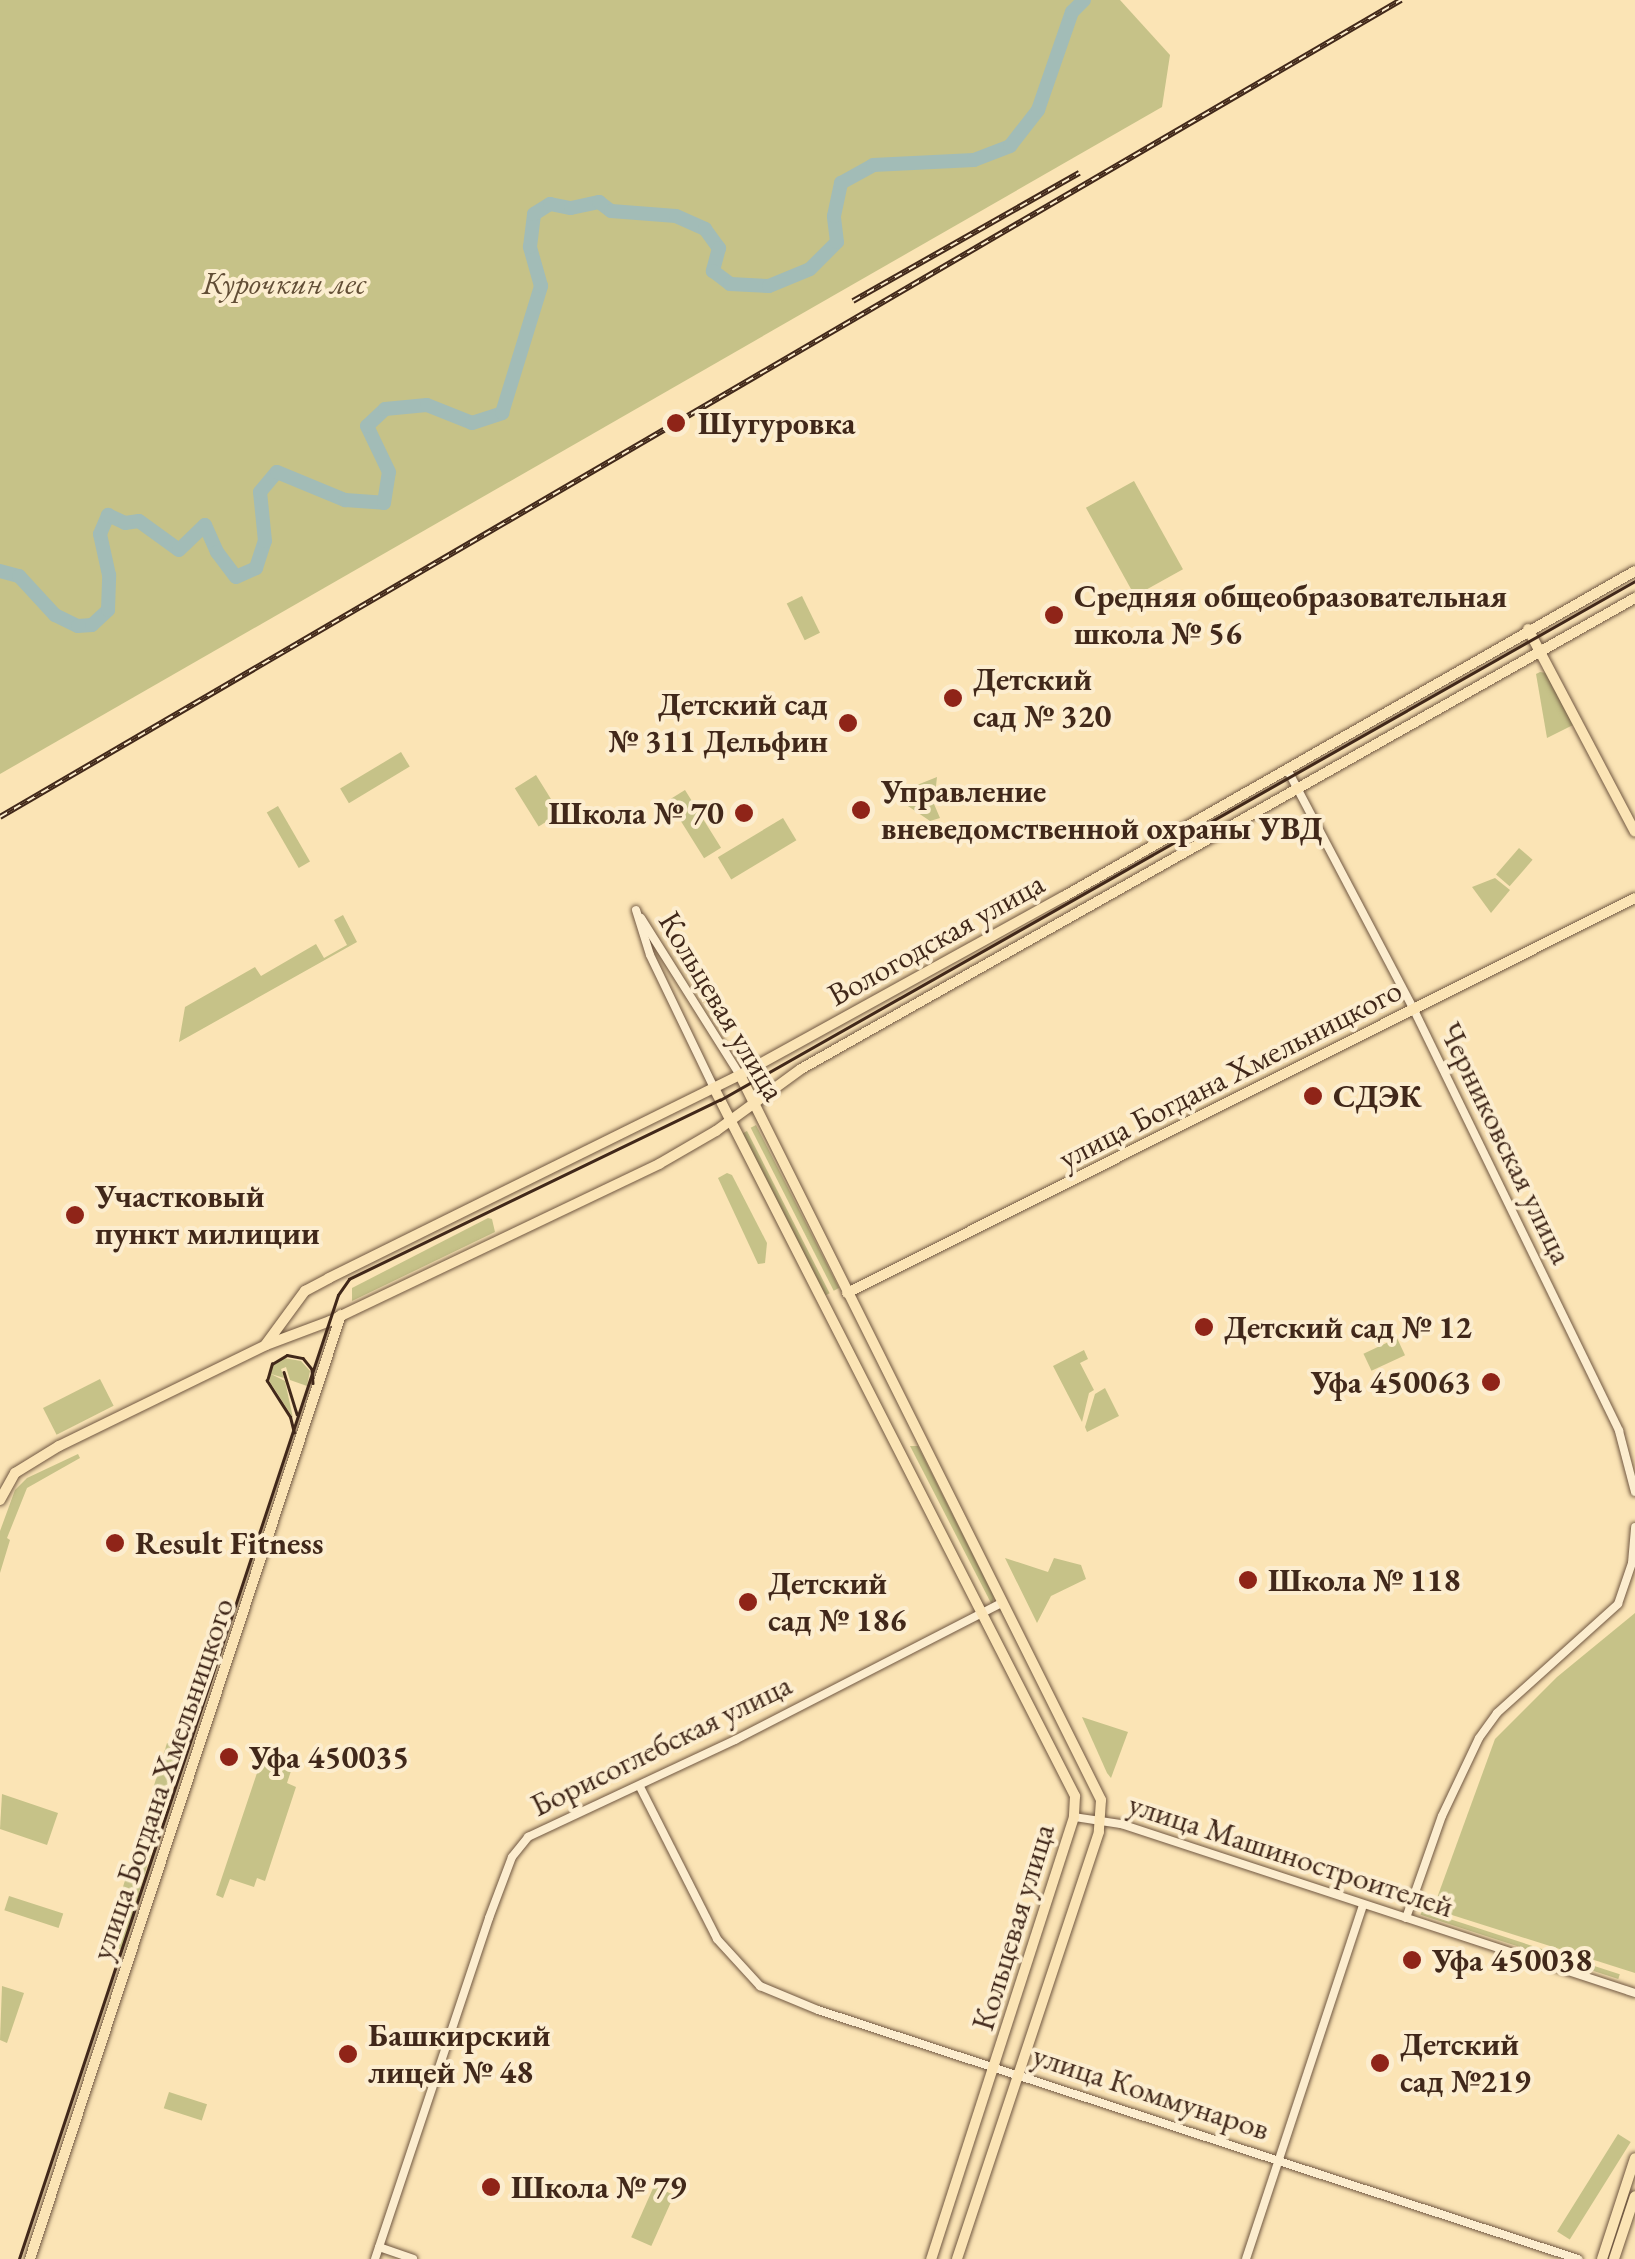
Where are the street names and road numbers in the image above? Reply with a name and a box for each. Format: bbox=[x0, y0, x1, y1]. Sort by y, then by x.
street label: Вологодская улица bbox=[821, 864, 1051, 1014]
street label: Кольцевая улица bbox=[650, 904, 794, 1108]
street label: улица Богдана Хмельницкого bbox=[1052, 971, 1408, 1177]
street label: Черниковская улица bbox=[1431, 1016, 1581, 1270]
street label: улица Богдана Хмельницкого bbox=[82, 1593, 242, 1965]
street label: Борисоглебская улица bbox=[524, 1665, 798, 1825]
street label: улица Машиностроителей bbox=[1124, 1784, 1458, 1926]
street label: Кольцевая улица bbox=[963, 1819, 1063, 2035]
street label: улица Коммунаров bbox=[1028, 2036, 1274, 2148]

